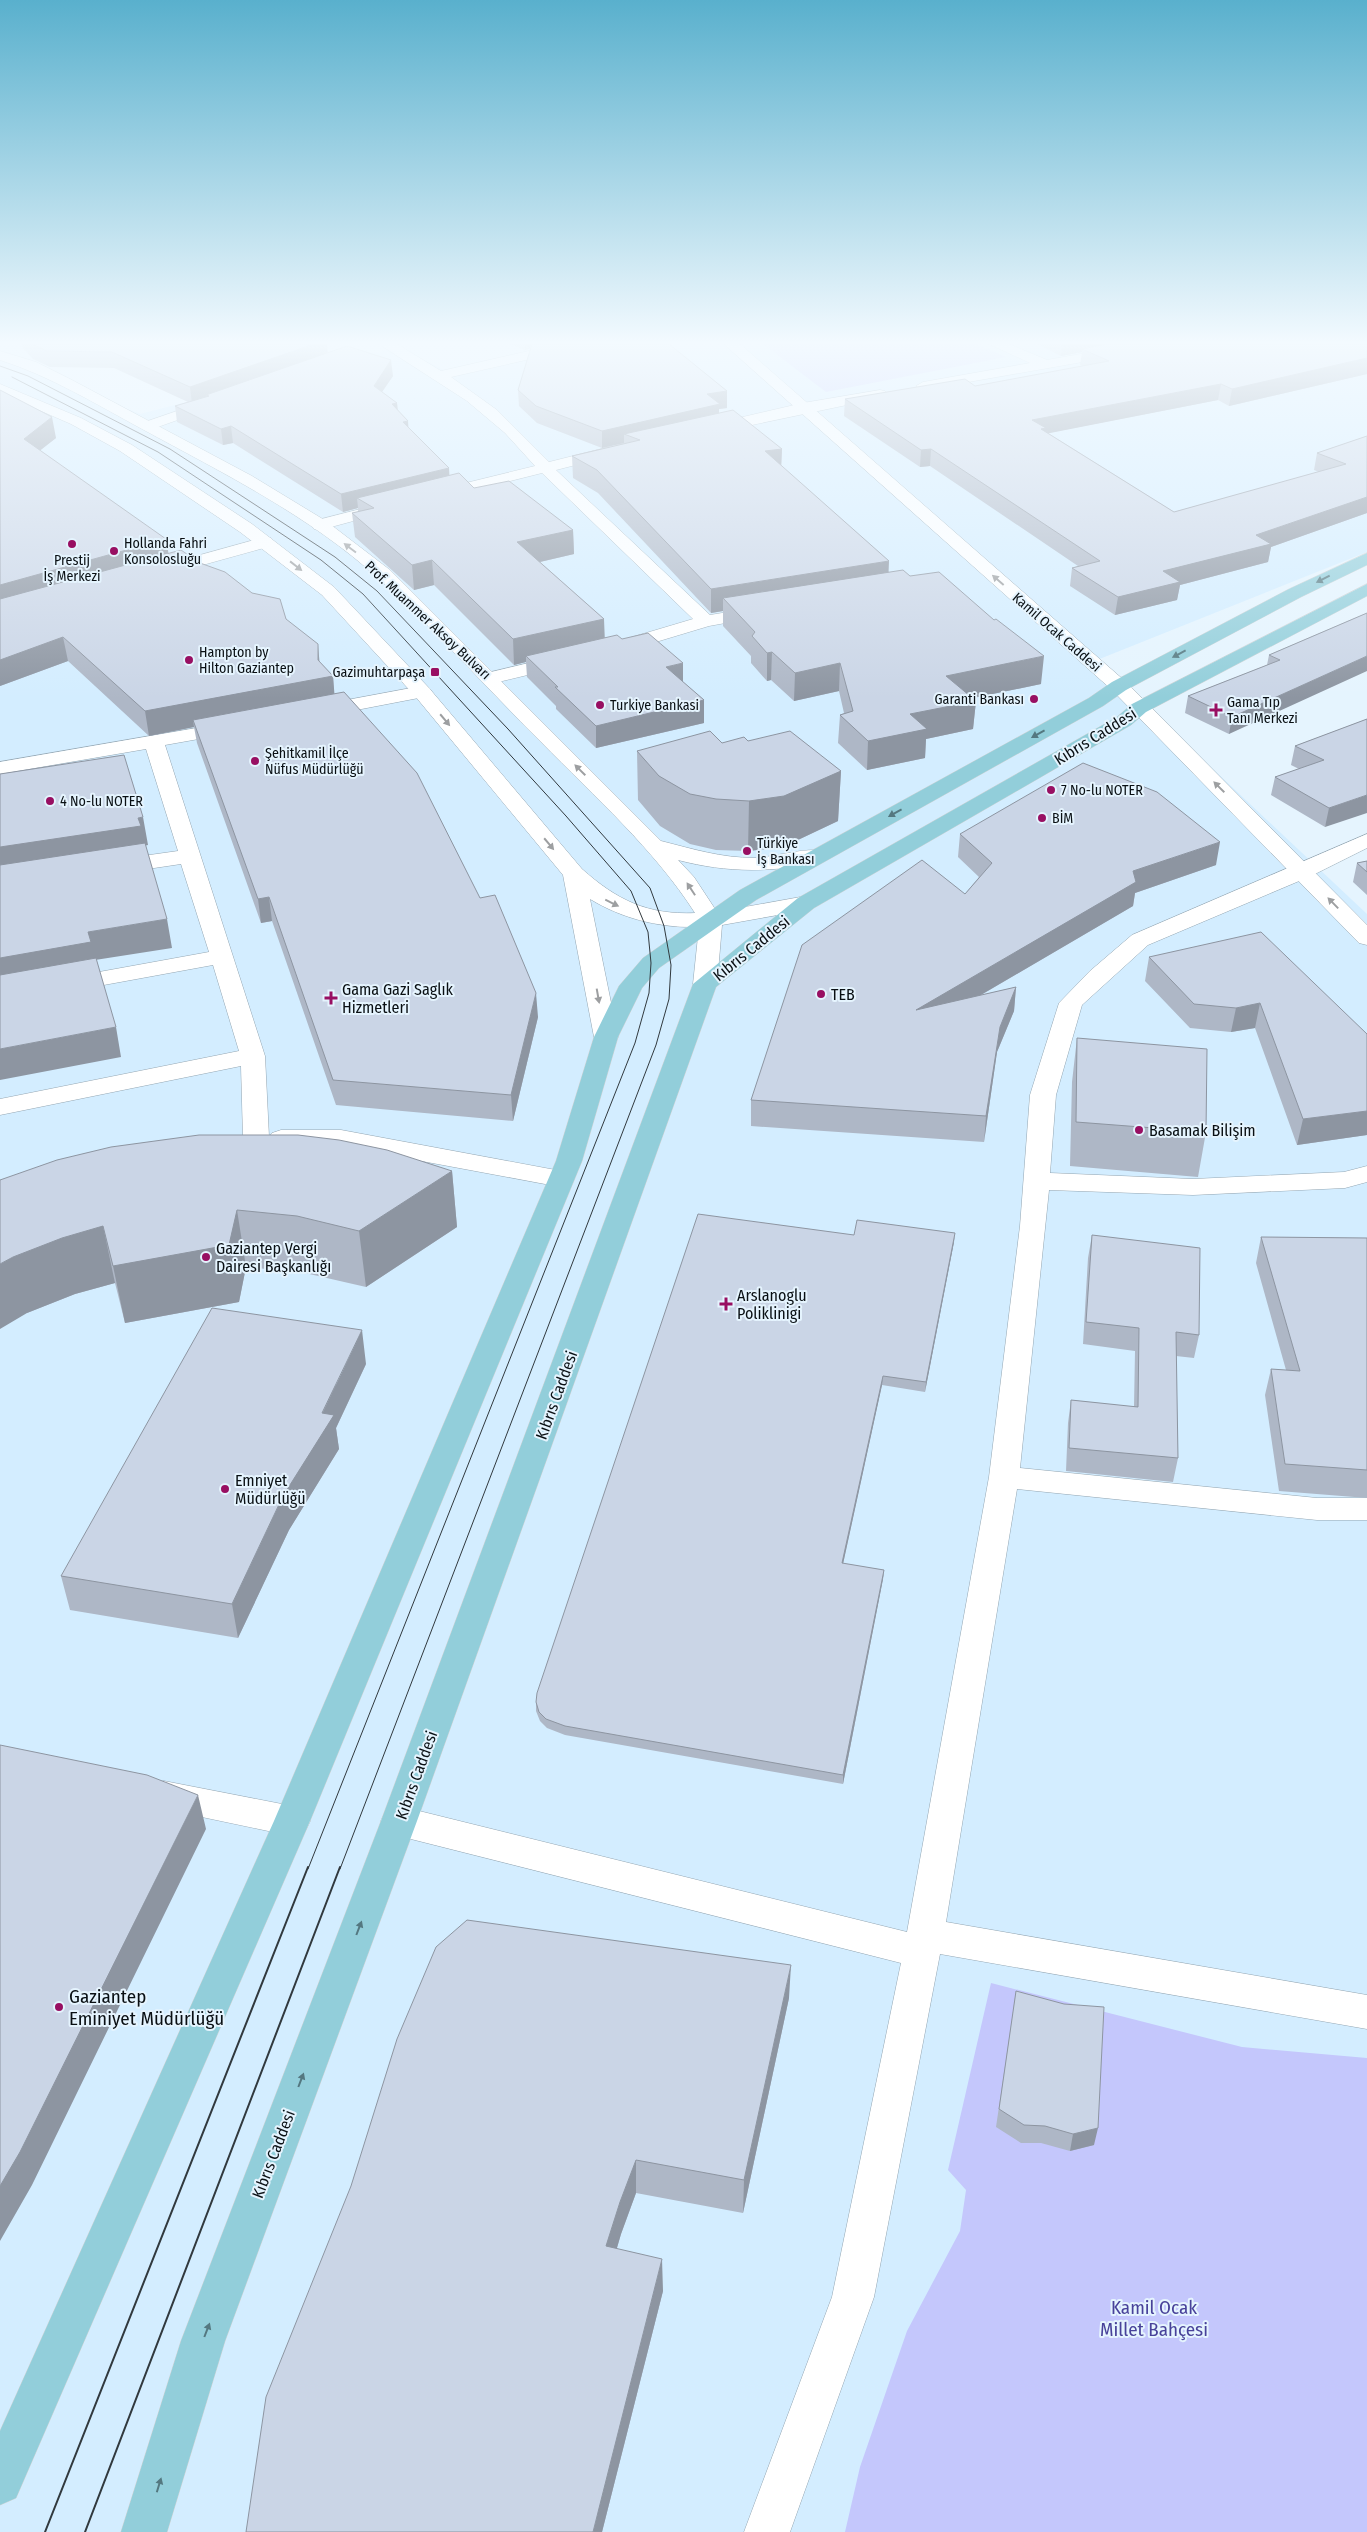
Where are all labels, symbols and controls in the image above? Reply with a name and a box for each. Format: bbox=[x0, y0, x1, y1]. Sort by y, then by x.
place label: Hollanda Fahri Konsolosluğu bbox=[124, 535, 207, 568]
marker: Prestij İş Merkezi bbox=[66, 538, 78, 550]
one-way arrow bbox=[343, 543, 357, 553]
marker: Hollanda Fahri Konsolosluğu bbox=[108, 545, 120, 557]
place label: Prestij İş Merkezi bbox=[44, 552, 100, 585]
street label: Prof. Muammer Aksoy Bulvarı bbox=[361, 558, 494, 683]
one-way arrow bbox=[289, 561, 302, 571]
one-way arrow bbox=[992, 575, 1005, 586]
one-way arrow bbox=[1316, 575, 1330, 583]
street label: Kamil Ocak Caddesi bbox=[1009, 589, 1105, 676]
place label: Hampton by Hilton Gaziantep bbox=[199, 644, 294, 677]
one-way arrow bbox=[1172, 650, 1186, 658]
marker: Hampton by Hilton Gaziantep bbox=[183, 654, 195, 666]
place label: Gazimuhtarpaşa bbox=[333, 664, 425, 681]
marker: Gazimuhtarpaşa bbox=[429, 666, 441, 678]
place label: Garanti Bankası bbox=[935, 691, 1024, 708]
marker: Garanti Bankası bbox=[1028, 693, 1040, 705]
place label: Gama Tıp Tanı Merkezi bbox=[1227, 694, 1298, 727]
place label: Turkiye Bankasi bbox=[610, 697, 699, 714]
marker: Turkiye Bankasi bbox=[594, 699, 606, 711]
marker: Gama Tıp Tanı Merkezi bbox=[1209, 703, 1223, 717]
street label: Kıbrıs Caddesi bbox=[1051, 704, 1140, 769]
one-way arrow bbox=[439, 713, 451, 725]
one-way arrow bbox=[1030, 730, 1045, 738]
place label: Şehitkamil İlçe Nüfus Müdürlüğü bbox=[265, 745, 363, 778]
marker: Şehitkamil İlçe Nüfus Müdürlüğü bbox=[249, 755, 261, 767]
one-way arrow bbox=[575, 764, 587, 776]
one-way arrow bbox=[1213, 781, 1225, 793]
place label: 7 No-lu NOTER bbox=[1061, 782, 1143, 799]
marker: 7 No-lu NOTER bbox=[1045, 784, 1057, 796]
place label: 4 No-lu NOTER bbox=[60, 793, 143, 810]
marker: 4 No-lu NOTER bbox=[44, 795, 56, 807]
one-way arrow bbox=[889, 808, 902, 817]
place label: BİM bbox=[1052, 810, 1073, 827]
marker: BİM bbox=[1036, 812, 1048, 824]
place label: Türkiye İş Bankası bbox=[757, 835, 814, 868]
one-way arrow bbox=[544, 838, 555, 851]
marker: Türkiye İş Bankası bbox=[741, 845, 753, 857]
one-way arrow bbox=[686, 882, 695, 896]
one-way arrow bbox=[1327, 897, 1339, 909]
one-way arrow bbox=[605, 899, 619, 907]
street label: Kıbrıs Caddesi bbox=[709, 912, 793, 985]
place label: Gama Gazi Saglık Hizmetleri bbox=[342, 980, 453, 1017]
place label: TEB bbox=[831, 985, 855, 1004]
one-way arrow bbox=[595, 988, 603, 1004]
marker: TEB bbox=[815, 988, 827, 1000]
marker: Gama Gazi Saglık Hizmetleri bbox=[324, 991, 338, 1005]
place label: Basamak Bilişim bbox=[1149, 1121, 1256, 1140]
marker: Basamak Bilişim bbox=[1133, 1124, 1145, 1136]
place label: Gaziantep Vergi Dairesi Başkanlığı bbox=[216, 1239, 331, 1276]
marker: Gaziantep Vergi Dairesi Başkanlığı bbox=[200, 1251, 212, 1263]
place label: Arslanoglu Poliklinigi bbox=[737, 1286, 807, 1323]
marker: Arslanoglu Poliklinigi bbox=[719, 1297, 733, 1311]
street label: Kıbrıs Caddesi bbox=[532, 1348, 581, 1442]
place label: Emniyet Müdürlüğü bbox=[235, 1471, 306, 1508]
marker: Emniyet Müdürlüğü bbox=[219, 1483, 231, 1495]
street label: Kıbrıs Caddesi bbox=[392, 1728, 441, 1822]
one-way arrow bbox=[355, 1920, 363, 1935]
place label: Gaziantep Eminiyet Müdürlüğü bbox=[69, 1985, 224, 2030]
marker: Gaziantep Eminiyet Müdürlüğü bbox=[53, 2001, 65, 2013]
one-way arrow bbox=[297, 2072, 305, 2087]
street label: Kıbrıs Caddesi bbox=[248, 2107, 299, 2201]
park label: Kamil Ocak Millet Bahçesi bbox=[1100, 2296, 1208, 2341]
one-way arrow bbox=[203, 2322, 211, 2337]
one-way arrow bbox=[155, 2478, 163, 2493]

